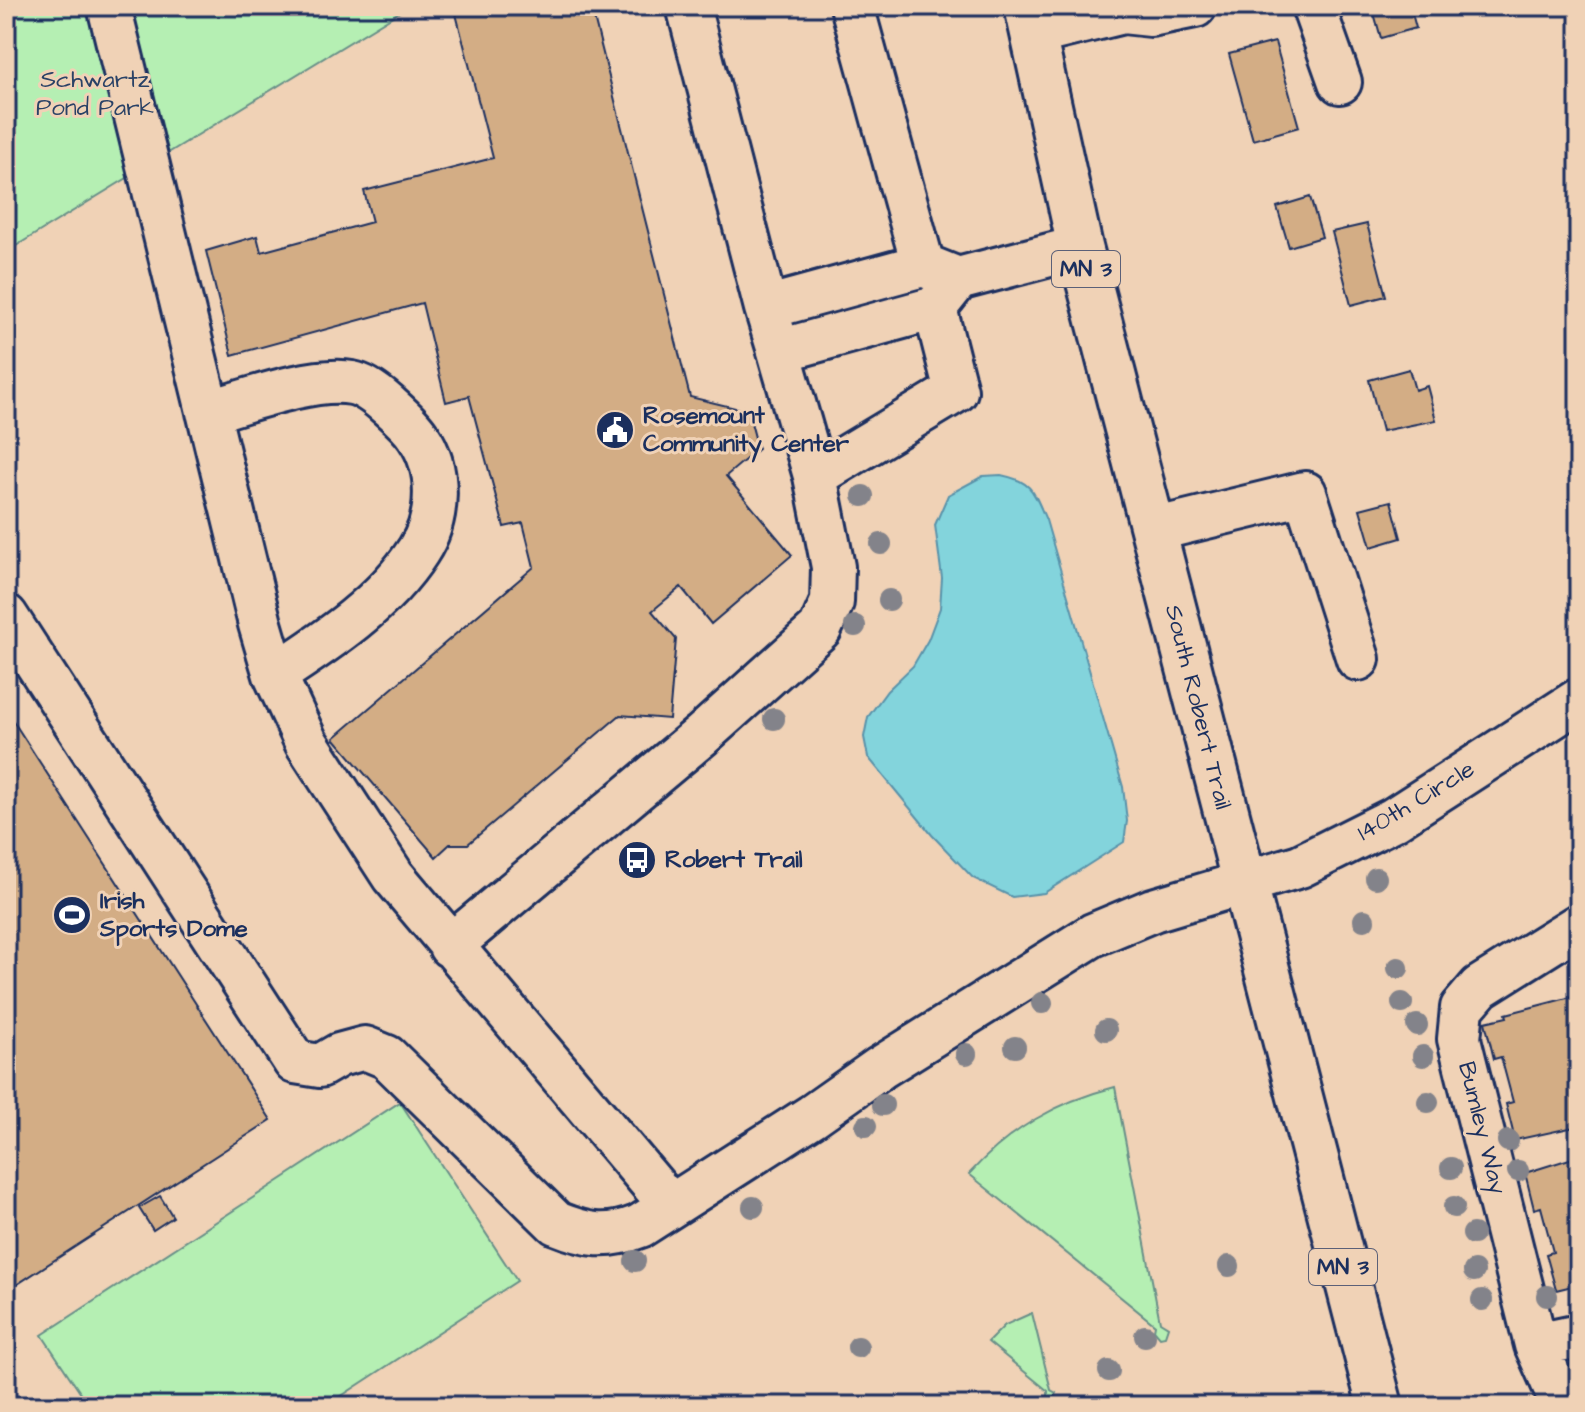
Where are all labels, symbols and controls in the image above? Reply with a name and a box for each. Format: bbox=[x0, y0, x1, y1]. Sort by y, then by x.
park label: Schwartz Pond Park bbox=[36, 63, 154, 125]
road number: MN 3 bbox=[1052, 251, 1120, 287]
place label: Rosemount Community Center bbox=[643, 399, 850, 463]
public building icon: Rosemount Community Center bbox=[594, 409, 636, 451]
street label: South Robert Trail bbox=[1156, 601, 1240, 813]
street label: 140th Circle bbox=[1351, 753, 1481, 849]
bus stop icon: Robert Trail bbox=[616, 839, 658, 881]
place label: Robert Trail bbox=[665, 843, 803, 877]
place label: Irish Sports Dome bbox=[99, 884, 248, 946]
sports icon: Irish Sports Dome bbox=[51, 894, 93, 936]
street label: Bumley Way bbox=[1448, 1058, 1515, 1198]
road number: MN 3 bbox=[1309, 1249, 1377, 1285]

